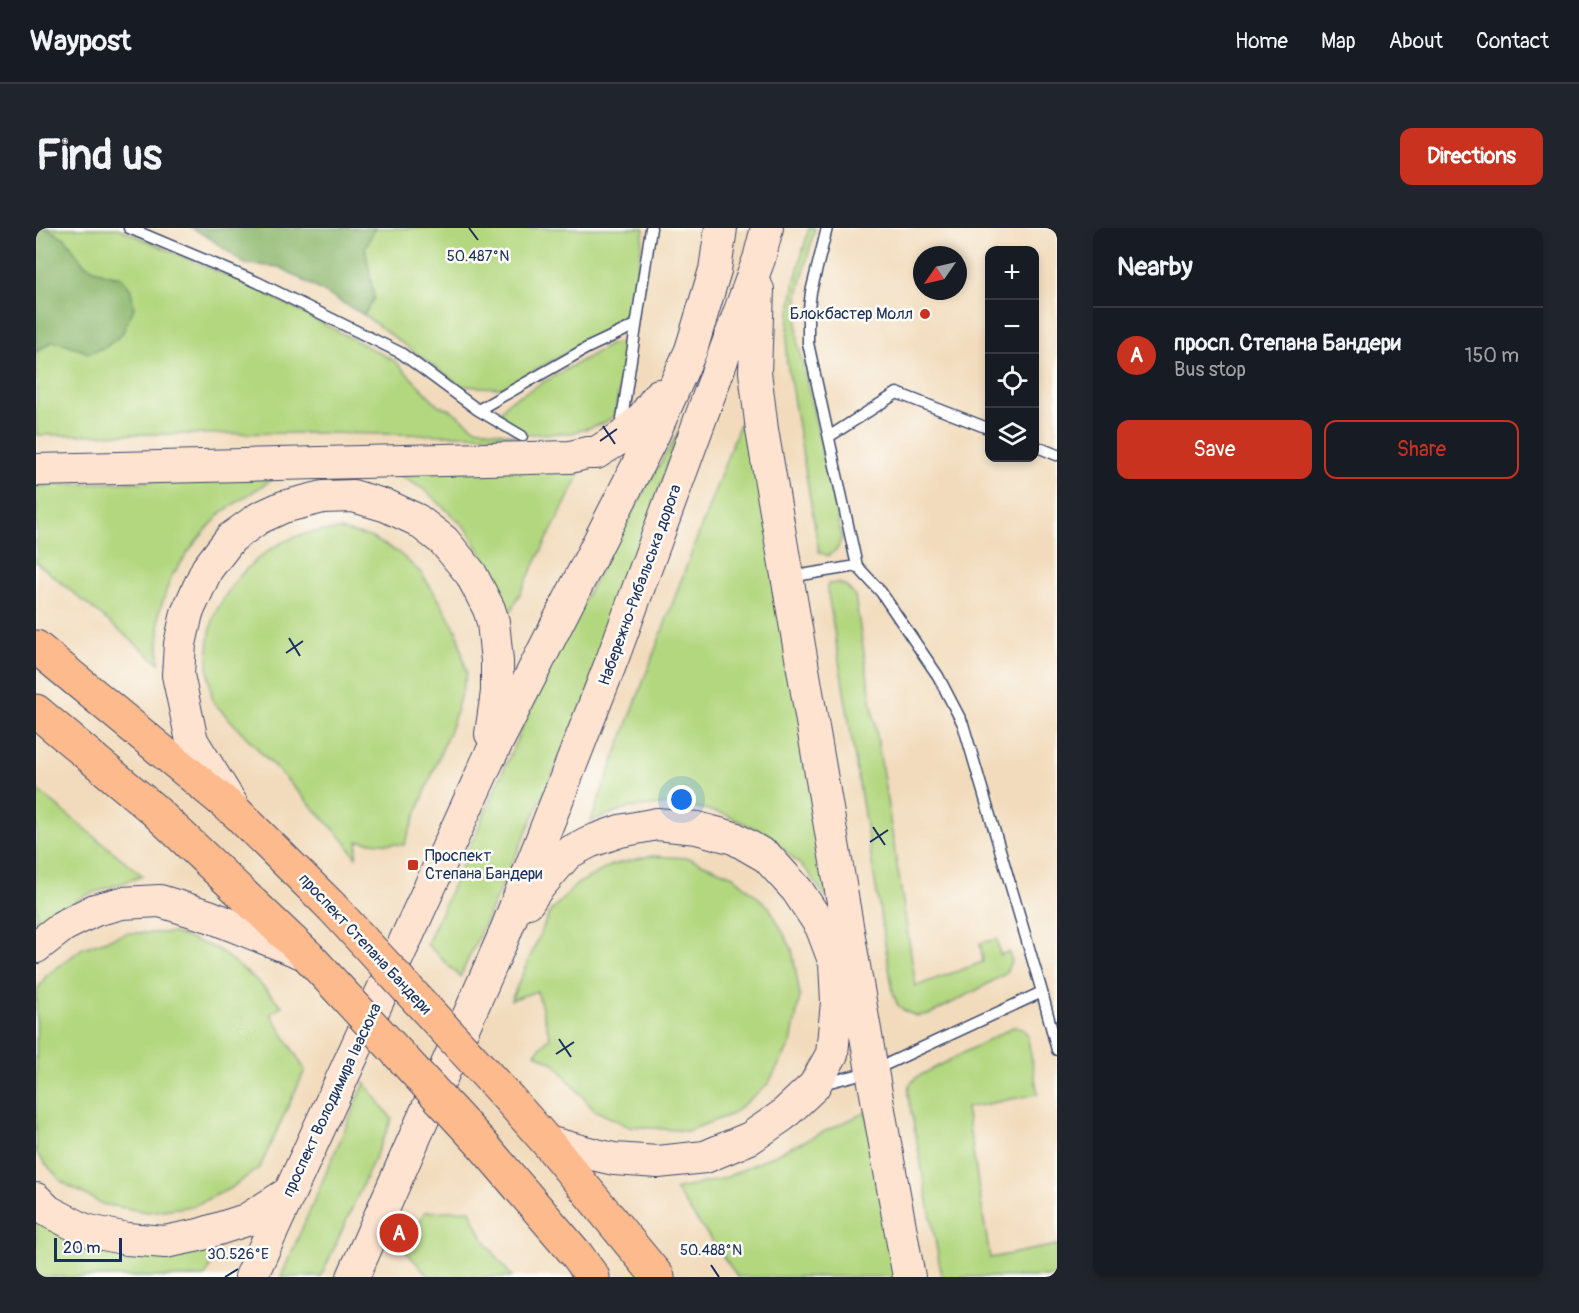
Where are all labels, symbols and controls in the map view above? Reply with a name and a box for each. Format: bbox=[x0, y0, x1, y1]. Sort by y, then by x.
text: Waypost bbox=[30, 24, 131, 59]
text: Home bbox=[1235, 28, 1288, 55]
text: Map bbox=[1321, 28, 1356, 55]
text: About bbox=[1389, 28, 1443, 55]
text: Contact bbox=[1476, 28, 1549, 55]
button: Directions bbox=[1400, 128, 1543, 185]
text: Find us bbox=[36, 130, 162, 182]
north arrow bbox=[913, 246, 967, 300]
map controls bbox=[985, 246, 1039, 462]
button: + bbox=[985, 246, 1039, 300]
text: 50.487°N bbox=[447, 247, 509, 266]
text: Nearby bbox=[1117, 251, 1193, 283]
button: − bbox=[985, 300, 1039, 354]
place label: Блокбастер Молл bbox=[790, 304, 913, 324]
marker: Блокбастер Молл bbox=[918, 307, 932, 321]
text: просп. Степана Бандери bbox=[1174, 329, 1401, 357]
text: A bbox=[1130, 343, 1143, 368]
text: 150 m bbox=[1465, 343, 1519, 368]
button: locate bbox=[985, 354, 1039, 408]
text: Bus stop bbox=[1174, 357, 1246, 382]
button: layers bbox=[985, 408, 1039, 462]
button: Save bbox=[1117, 420, 1312, 479]
button: Share bbox=[1324, 420, 1519, 479]
street label: Набережно-Рибальська дорога bbox=[594, 482, 686, 688]
your location bbox=[667, 785, 696, 814]
place label: Проспект Степана Бандери bbox=[425, 846, 542, 884]
marker: Проспект Степана Бандери bbox=[406, 858, 420, 872]
street label: проспект Степана Бандери bbox=[294, 869, 436, 1019]
street label: проспект Володимира Івасюка bbox=[278, 1000, 386, 1200]
pin: A bbox=[380, 1210, 418, 1256]
scale bar bbox=[54, 1235, 122, 1262]
text: 20 m bbox=[63, 1238, 101, 1258]
text: 50.488°N bbox=[680, 1241, 742, 1260]
text: 30.526°E bbox=[207, 1245, 269, 1264]

